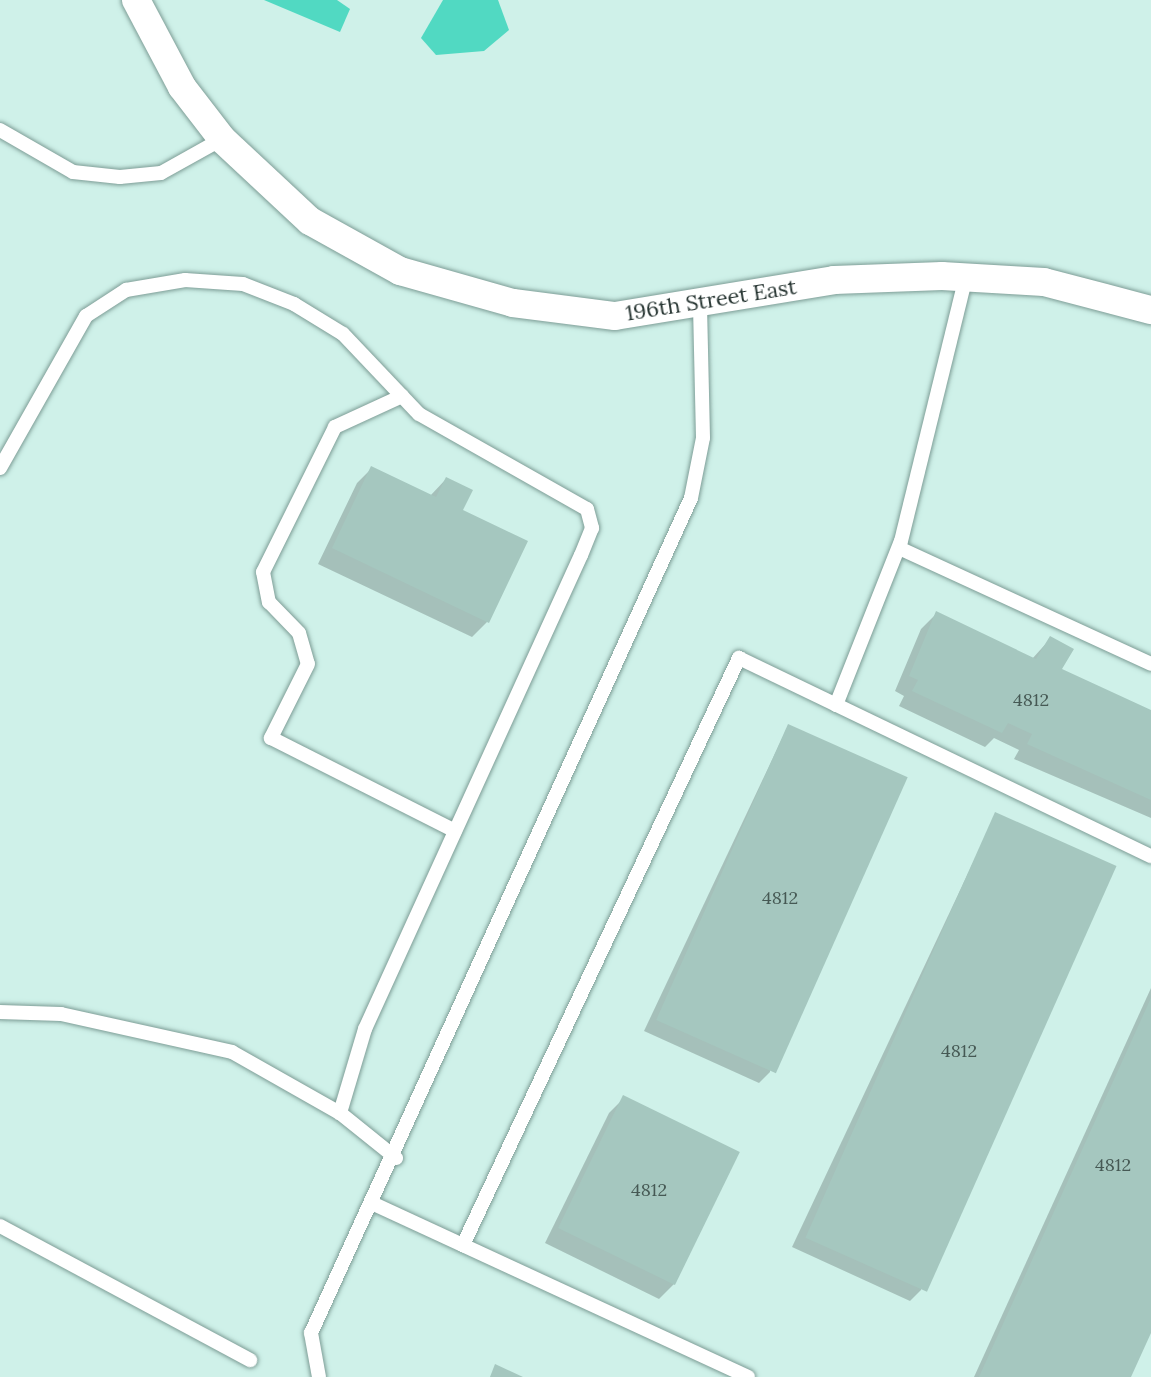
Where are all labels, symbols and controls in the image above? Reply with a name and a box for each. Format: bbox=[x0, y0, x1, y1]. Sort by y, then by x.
street label: 196th Street East bbox=[624, 273, 798, 327]
house number: 4812 bbox=[1013, 689, 1049, 711]
house number: 4812 bbox=[762, 887, 798, 909]
house number: 4812 bbox=[941, 1040, 977, 1062]
house number: 4812 bbox=[1095, 1154, 1131, 1176]
house number: 4812 bbox=[631, 1179, 667, 1201]

